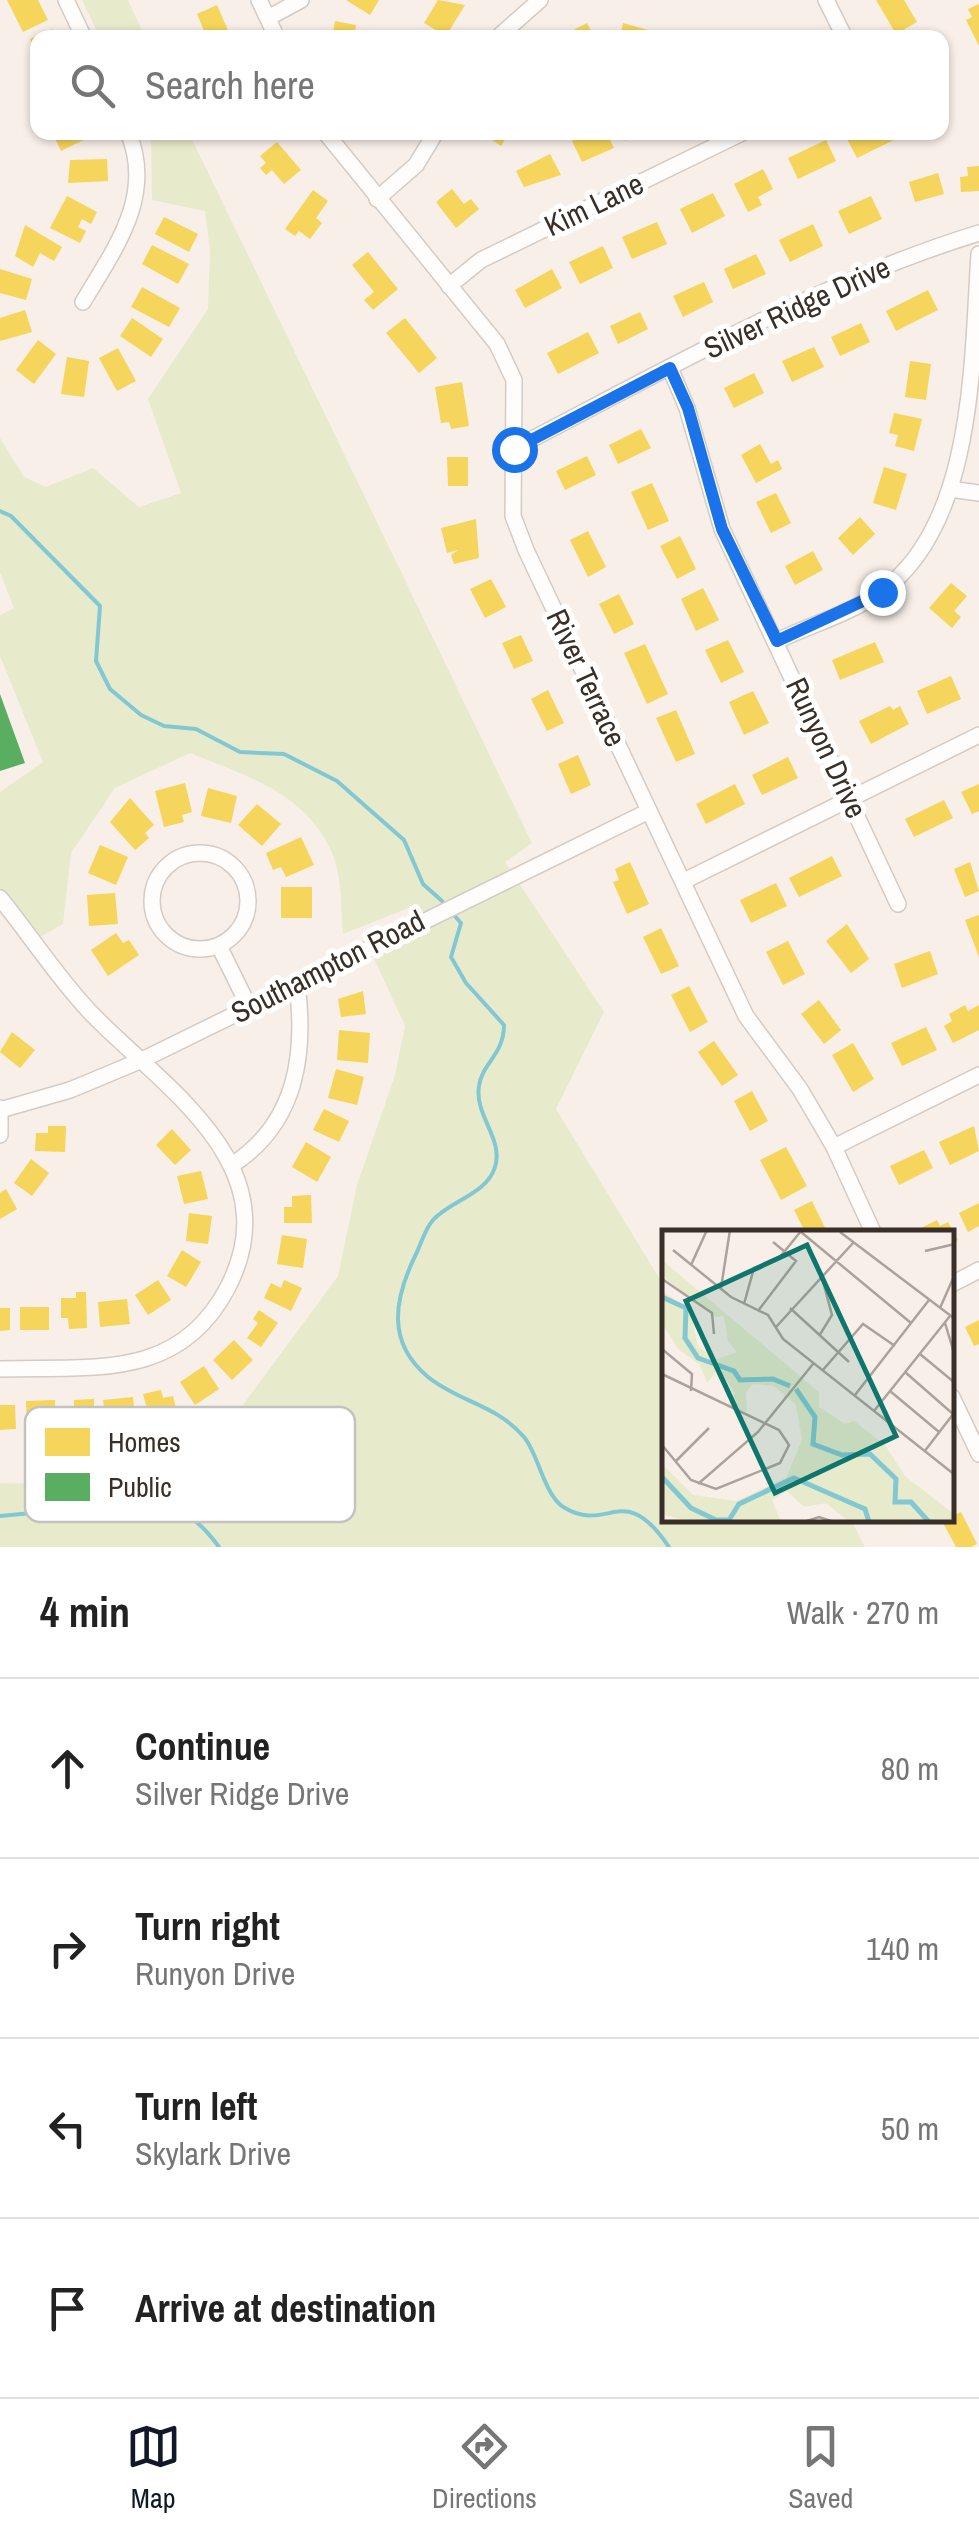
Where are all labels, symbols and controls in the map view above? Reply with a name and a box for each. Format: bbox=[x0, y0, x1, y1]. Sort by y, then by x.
search box bbox=[30, 30, 949, 140]
icon: search bbox=[65, 58, 120, 113]
text: Search here bbox=[145, 60, 315, 111]
street label: Kim Lane bbox=[537, 163, 650, 245]
street label: Silver Ridge Drive bbox=[697, 246, 896, 368]
route start bbox=[492, 427, 538, 473]
route end bbox=[860, 570, 906, 616]
street label: River Terrace bbox=[538, 602, 636, 753]
street label: Runyon Drive bbox=[777, 671, 877, 824]
street label: Southampton Road bbox=[224, 900, 431, 1032]
inset map bbox=[662, 1230, 954, 1522]
legend bbox=[25, 1407, 355, 1522]
text: Homes bbox=[108, 1423, 181, 1461]
text: Public bbox=[108, 1468, 172, 1506]
text: 4 min bbox=[40, 1584, 130, 1640]
text: Walk · 270 m bbox=[787, 1591, 939, 1634]
text: Continue bbox=[135, 1721, 270, 1772]
icon: ahead bbox=[40, 1741, 95, 1796]
text: 80 m bbox=[881, 1747, 939, 1790]
text: Silver Ridge Drive bbox=[135, 1772, 349, 1815]
text: Turn right bbox=[135, 1901, 280, 1952]
icon: right bbox=[40, 1921, 95, 1976]
text: 140 m bbox=[866, 1927, 939, 1970]
text: Runyon Drive bbox=[135, 1952, 295, 1995]
text: Turn left bbox=[135, 2081, 257, 2132]
icon: left bbox=[40, 2101, 95, 2156]
text: 50 m bbox=[881, 2107, 939, 2150]
text: Skylark Drive bbox=[135, 2132, 291, 2175]
icon: arrive bbox=[40, 2281, 95, 2336]
text: Arrive at destination bbox=[135, 2283, 436, 2334]
tab: Map bbox=[126, 2419, 181, 2517]
tab: Directions bbox=[432, 2419, 537, 2517]
tab: Saved bbox=[788, 2419, 853, 2517]

